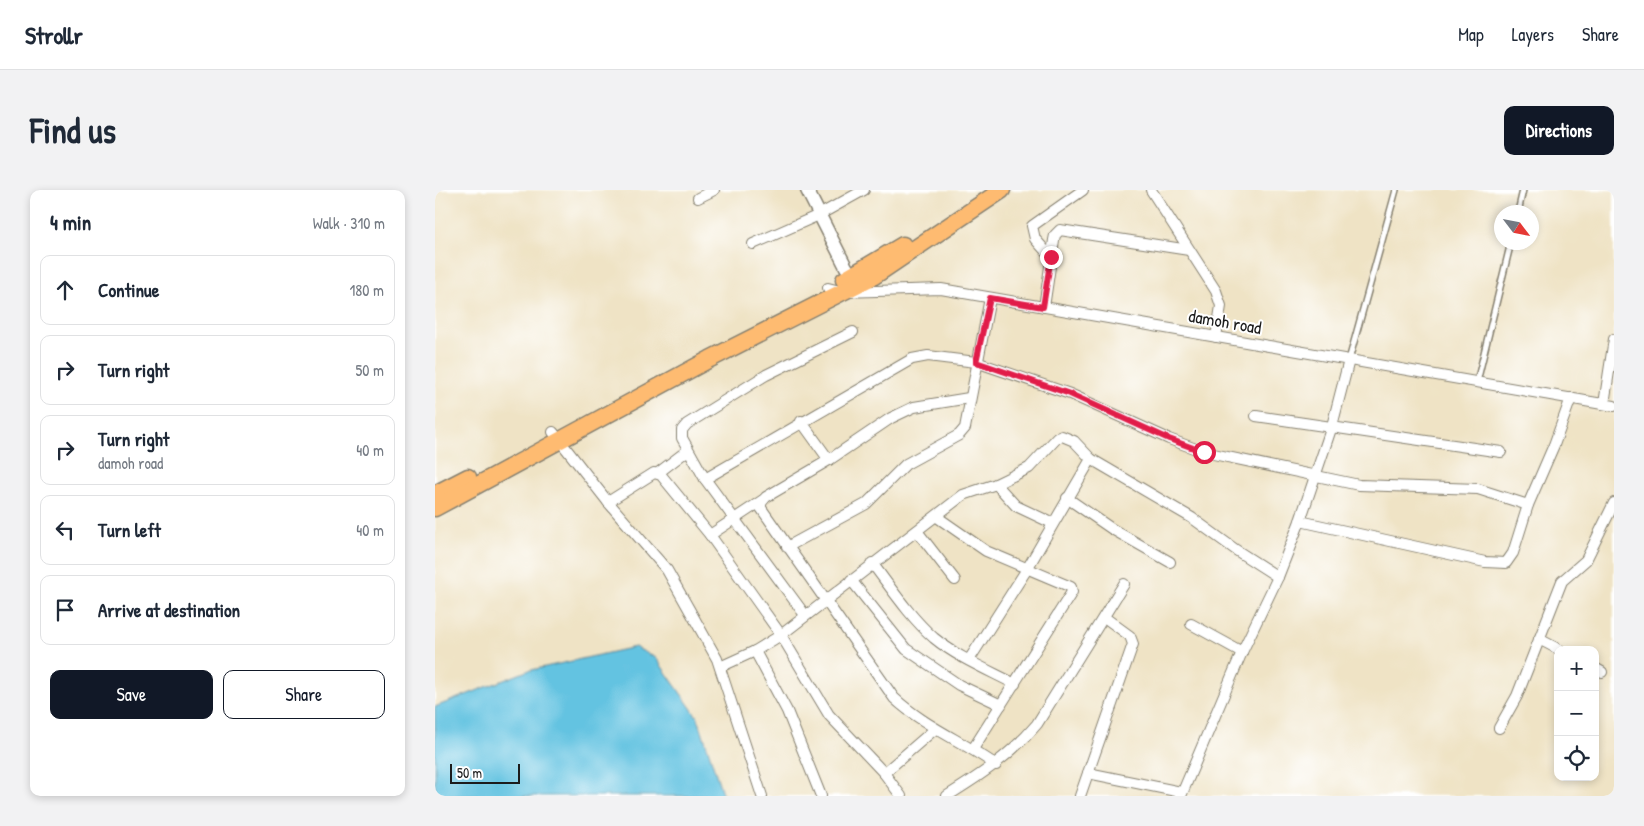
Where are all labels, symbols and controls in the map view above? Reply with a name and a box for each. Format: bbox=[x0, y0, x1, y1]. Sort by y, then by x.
text: Strollr bbox=[25, 19, 83, 51]
text: Map bbox=[1458, 22, 1484, 47]
text: Layers bbox=[1512, 22, 1554, 47]
text: Share bbox=[1582, 22, 1619, 47]
button: Directions bbox=[1504, 106, 1614, 155]
text: Find us bbox=[30, 107, 116, 154]
north arrow bbox=[1494, 205, 1539, 250]
text: 4 min bbox=[50, 208, 91, 237]
text: Walk · 310 m bbox=[313, 212, 385, 234]
route end bbox=[1040, 246, 1063, 269]
icon: ahead bbox=[51, 276, 79, 304]
text: Continue bbox=[98, 277, 159, 303]
text: 180 m bbox=[350, 279, 384, 301]
street label: damoh road bbox=[1187, 303, 1263, 340]
icon: right bbox=[51, 356, 79, 384]
text: Turn right bbox=[98, 357, 169, 383]
text: 50 m bbox=[356, 359, 384, 381]
text: Turn right bbox=[98, 426, 169, 452]
icon: right bbox=[51, 436, 79, 464]
text: 40 m bbox=[356, 439, 384, 461]
route start bbox=[1193, 441, 1216, 464]
text: damoh road bbox=[98, 452, 163, 474]
icon: left bbox=[51, 516, 79, 544]
text: Turn left bbox=[98, 517, 161, 543]
text: 40 m bbox=[356, 519, 384, 541]
icon: arrive bbox=[51, 596, 79, 624]
text: Arrive at destination bbox=[98, 597, 240, 623]
map controls bbox=[1554, 646, 1599, 781]
button: + bbox=[1554, 646, 1599, 691]
button: Save bbox=[50, 670, 213, 719]
button: Share bbox=[223, 670, 385, 719]
button: − bbox=[1554, 691, 1599, 736]
button: locate bbox=[1554, 736, 1599, 781]
scale bar bbox=[450, 761, 520, 784]
text: 50 m bbox=[457, 763, 482, 782]

